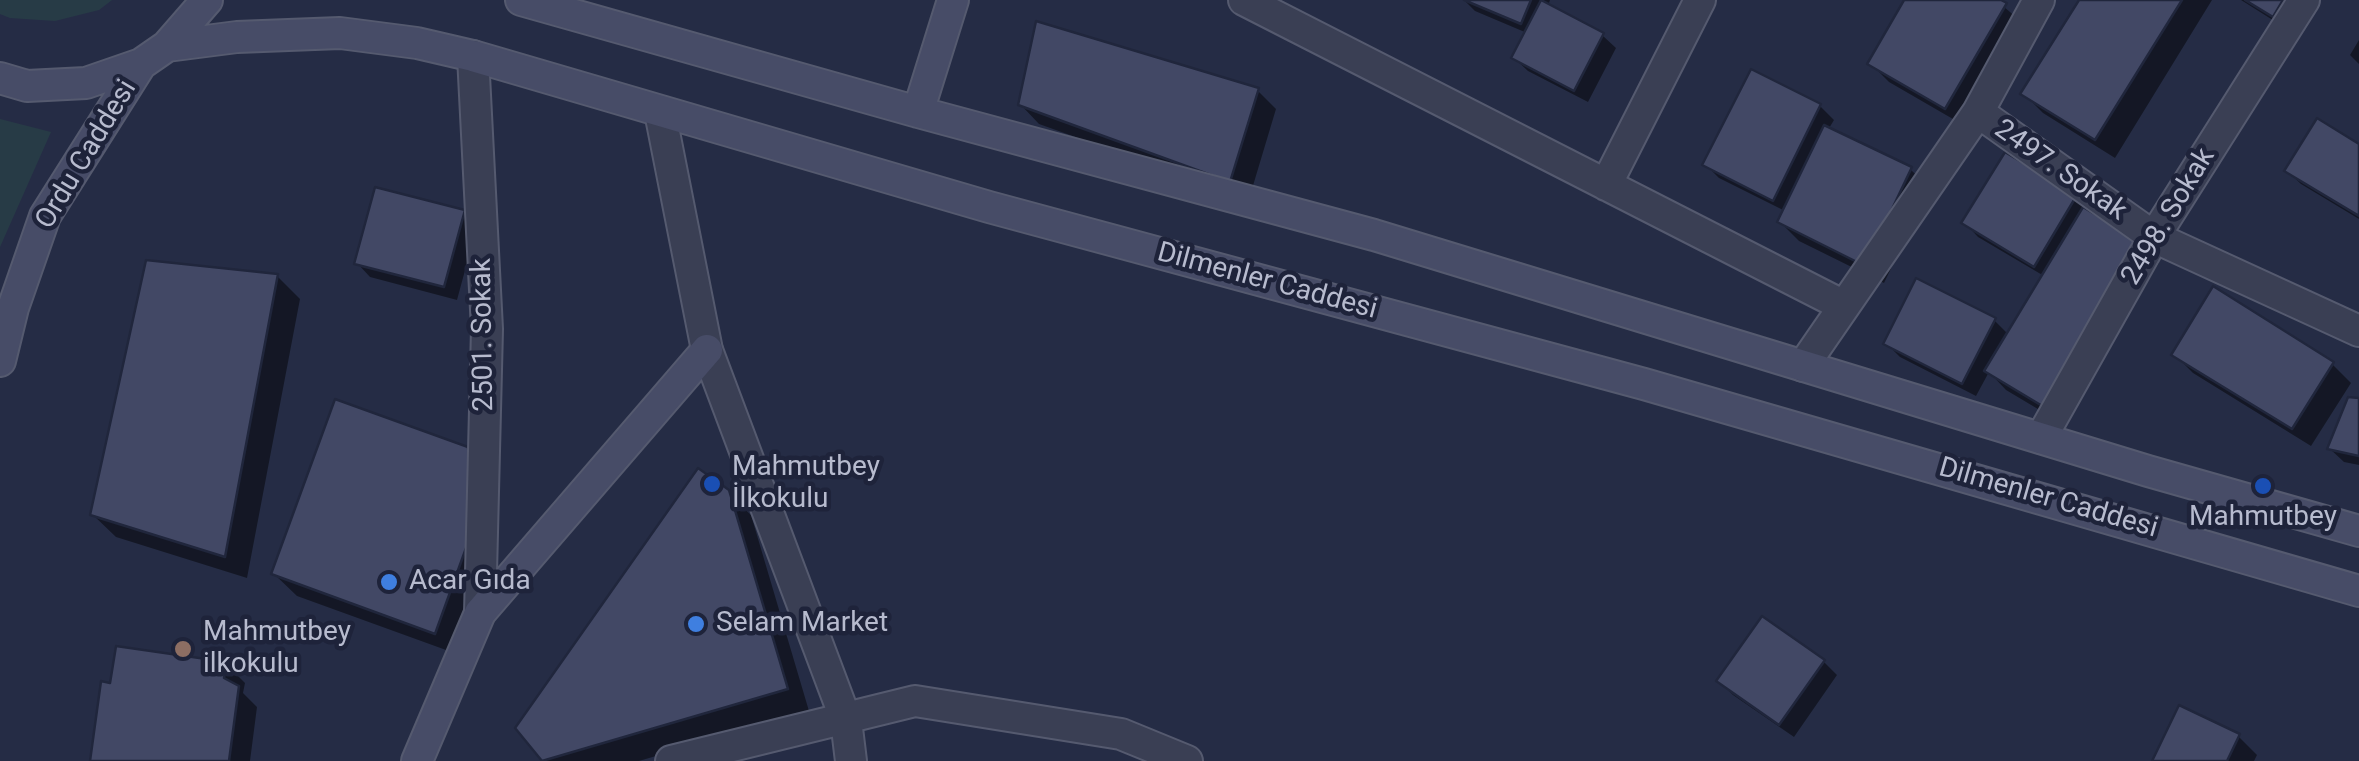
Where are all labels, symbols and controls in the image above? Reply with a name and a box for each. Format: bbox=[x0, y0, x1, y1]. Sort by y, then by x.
street label: Ordu Caddesi bbox=[29, 74, 145, 236]
street label: 2497. Sokak bbox=[1988, 113, 2132, 229]
street label: 2498. Sokak bbox=[2115, 143, 2223, 291]
street label: Dilmenler Caddesi bbox=[1153, 237, 1381, 327]
street label: 2501. Sokak bbox=[466, 258, 502, 412]
place label: Mahmutbey İlkokulu bbox=[732, 451, 880, 517]
street label: Dilmenler Caddesi bbox=[1935, 452, 2161, 546]
marker: Mahmutbey İlkokulu bbox=[701, 473, 723, 495]
marker: Mahmutbey bbox=[2252, 475, 2274, 497]
place label: Mahmutbey bbox=[2189, 501, 2337, 535]
place label: Acar Gıda bbox=[409, 565, 531, 599]
marker: Acar Gıda bbox=[378, 571, 400, 593]
place label: Selam Market bbox=[716, 607, 888, 641]
marker: Selam Market bbox=[685, 613, 707, 635]
place label: Mahmutbey ilkokulu bbox=[203, 616, 351, 682]
marker: Mahmutbey ilkokulu bbox=[172, 638, 194, 660]

